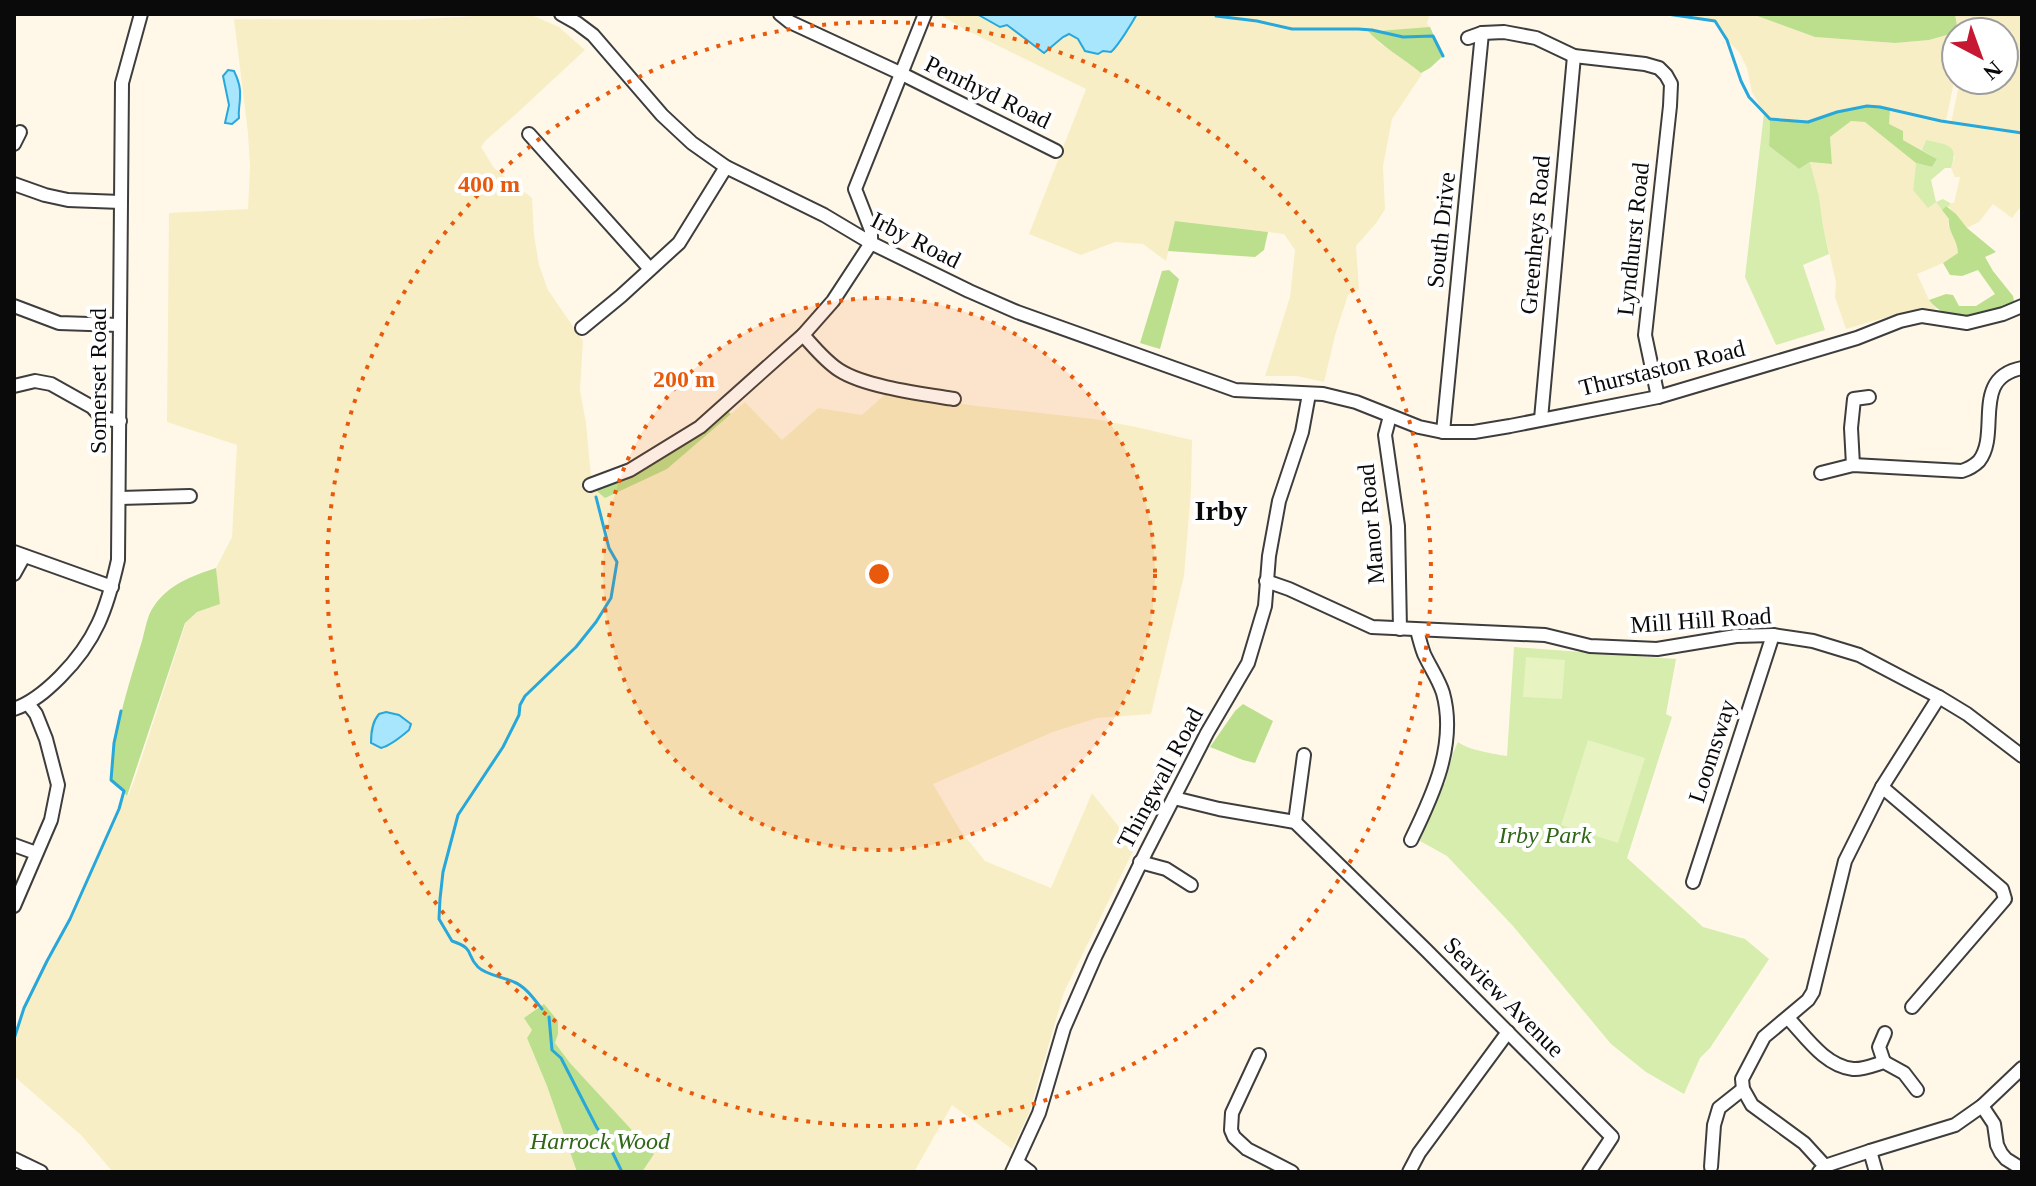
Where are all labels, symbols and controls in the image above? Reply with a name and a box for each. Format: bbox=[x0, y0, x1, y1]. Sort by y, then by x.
north arrow bbox=[1940, 16, 2020, 96]
street label: Penrhyd Road bbox=[921, 50, 1055, 134]
text: N bbox=[1979, 56, 2007, 85]
street label: Greenheys Road bbox=[1515, 155, 1555, 315]
street label: Lyndhurst Road bbox=[1612, 161, 1654, 317]
text: 400 m bbox=[458, 171, 520, 197]
street label: South Drive bbox=[1422, 171, 1460, 289]
street label: Irby Road bbox=[867, 206, 965, 274]
street label: Somerset Road bbox=[85, 308, 111, 454]
street label: Thurstaston Road bbox=[1576, 335, 1748, 401]
text: 200 m bbox=[653, 366, 715, 392]
street label: Manor Road bbox=[1353, 463, 1389, 585]
district label: Irby bbox=[1195, 495, 1247, 526]
centre of rings bbox=[865, 560, 893, 588]
street label: Mill Hill Road bbox=[1630, 602, 1772, 638]
street label: Loomsway bbox=[1683, 696, 1741, 806]
street label: Thingwall Road bbox=[1112, 703, 1208, 853]
park label: Irby Park bbox=[1498, 822, 1592, 848]
street label: Seaview Avenue bbox=[1439, 932, 1569, 1062]
park label: Harrock Wood bbox=[529, 1128, 671, 1154]

